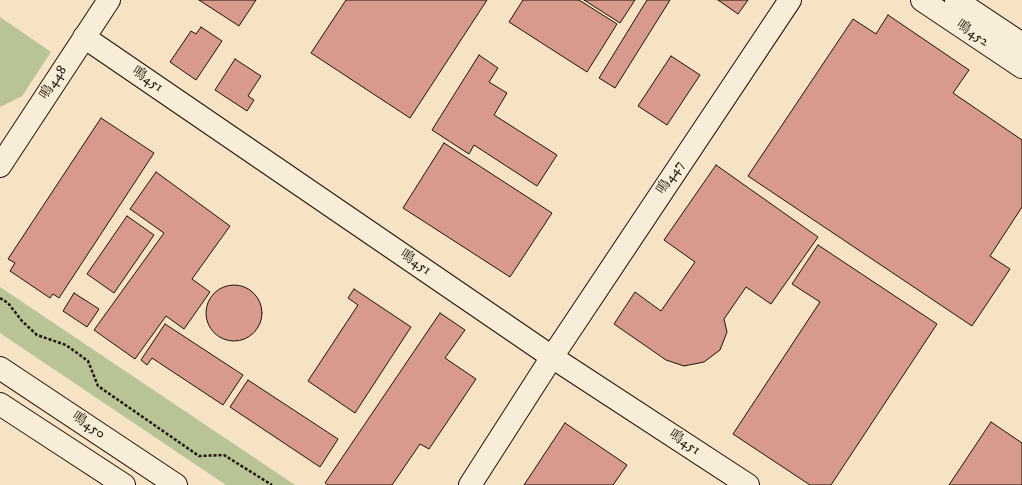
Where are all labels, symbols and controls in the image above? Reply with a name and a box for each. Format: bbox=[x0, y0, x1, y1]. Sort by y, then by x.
street label: 鳴452 bbox=[952, 17, 992, 51]
street label: 鳴448 bbox=[37, 63, 71, 103]
street label: 鳴451 bbox=[128, 64, 166, 96]
street label: 鳴447 bbox=[654, 158, 688, 198]
street label: 鳴451 bbox=[396, 247, 434, 279]
street label: 鳴450 bbox=[68, 409, 108, 443]
street label: 鳴451 bbox=[665, 427, 703, 459]

